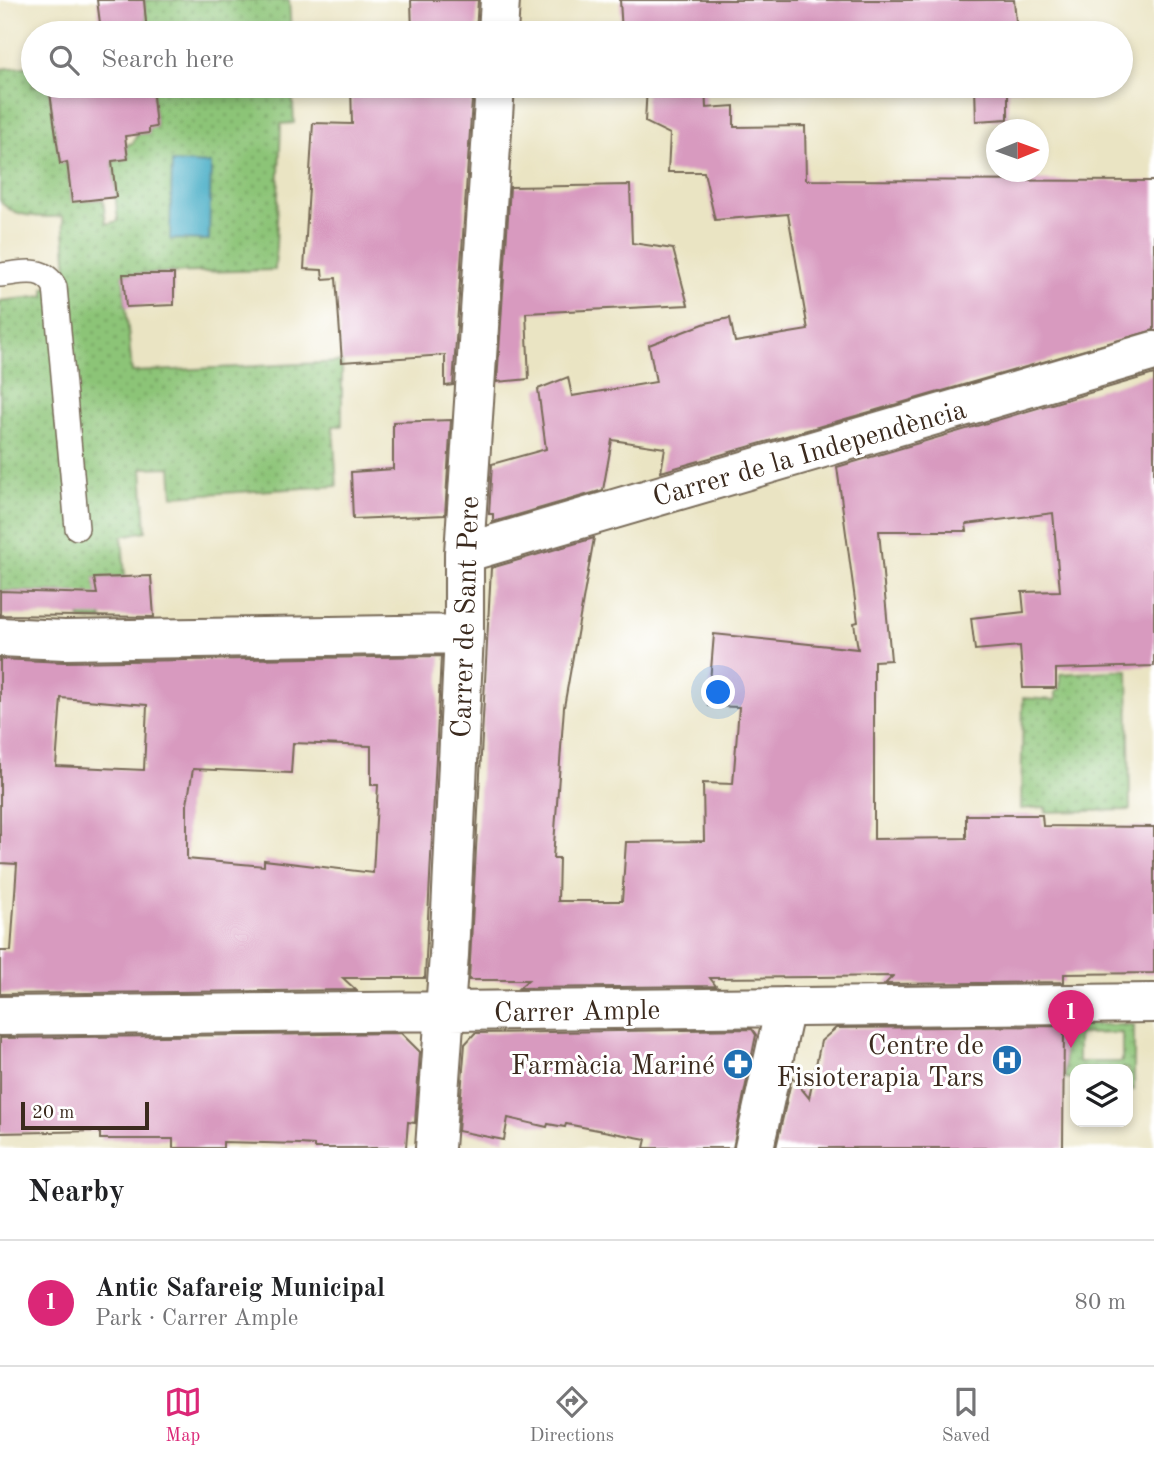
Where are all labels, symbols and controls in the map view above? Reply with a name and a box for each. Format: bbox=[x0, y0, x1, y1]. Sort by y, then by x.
search box bbox=[21, 21, 1133, 98]
icon: search bbox=[45, 41, 83, 79]
text: Search here bbox=[101, 47, 234, 73]
north arrow bbox=[986, 119, 1049, 182]
street label: Carrer de la Independència bbox=[650, 397, 970, 513]
street label: Carrer de Sant Pere bbox=[449, 496, 485, 738]
your location bbox=[701, 675, 735, 709]
pin: 1 bbox=[1048, 990, 1094, 1048]
street label: Carrer Ample bbox=[494, 998, 660, 1028]
place label: Centre de Fisioterapia Tars bbox=[776, 1033, 984, 1093]
hospital icon: Centre de Fisioterapia Tars bbox=[990, 1043, 1024, 1077]
pharmacy icon: Farmàcia Mariné bbox=[721, 1047, 755, 1081]
place label: Farmàcia Mariné bbox=[511, 1053, 715, 1081]
map controls bbox=[1070, 1064, 1133, 1127]
button: layers bbox=[1070, 1064, 1133, 1127]
scale bar bbox=[21, 1099, 149, 1131]
text: 20 m bbox=[32, 1104, 74, 1123]
text: Nearby bbox=[28, 1178, 125, 1208]
text: Antic Safareig Municipal bbox=[95, 1276, 385, 1302]
text: 1 bbox=[44, 1291, 58, 1314]
text: 80 m bbox=[1075, 1291, 1126, 1314]
text: Park · Carrer Ample bbox=[95, 1307, 298, 1330]
tab: Map bbox=[164, 1383, 202, 1448]
tab: Directions bbox=[530, 1383, 614, 1448]
tab: Saved bbox=[942, 1383, 990, 1448]

